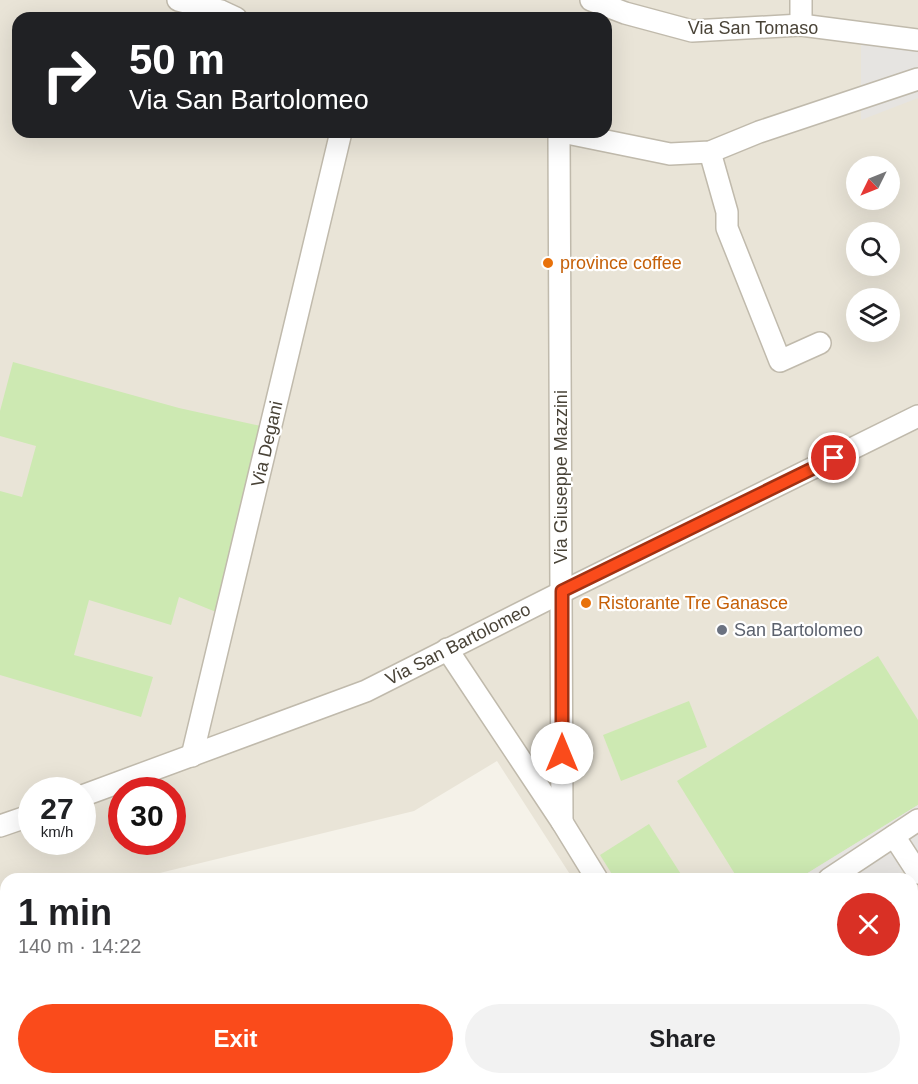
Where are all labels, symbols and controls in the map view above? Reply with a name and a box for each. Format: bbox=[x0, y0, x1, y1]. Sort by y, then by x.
street label: Via San Tomaso bbox=[688, 18, 818, 38]
icon: right bbox=[30, 36, 108, 114]
text: 50 m bbox=[129, 36, 225, 83]
text: Via San Bartolomeo bbox=[129, 85, 369, 115]
north arrow bbox=[846, 156, 900, 210]
map controls bbox=[846, 156, 900, 342]
button: search bbox=[846, 222, 900, 276]
place label: province coffee bbox=[560, 253, 682, 273]
marker: province coffee bbox=[541, 256, 555, 270]
button: layers bbox=[846, 288, 900, 342]
street label: Via Giuseppe Mazzini bbox=[551, 390, 571, 564]
street label: Via Degani bbox=[247, 399, 287, 489]
pin bbox=[808, 432, 859, 483]
icon: arrive bbox=[817, 441, 850, 474]
place label: Ristorante Tre Ganasce bbox=[598, 593, 788, 613]
marker: Ristorante Tre Ganasce bbox=[579, 596, 593, 610]
street label: Via San Bartolomeo bbox=[382, 599, 534, 689]
place label: San Bartolomeo bbox=[734, 620, 863, 640]
marker: San Bartolomeo bbox=[715, 623, 729, 637]
position arrow bbox=[530, 721, 594, 785]
speed limit sign: 30 bbox=[108, 777, 186, 855]
text: 27 bbox=[40, 792, 74, 825]
text: km/h bbox=[41, 823, 73, 840]
text: 1 min bbox=[18, 892, 112, 933]
button: close bbox=[837, 893, 900, 956]
text: 140 m · 14:22 bbox=[18, 935, 141, 957]
button: Exit bbox=[18, 1004, 453, 1073]
button: Share bbox=[465, 1004, 900, 1073]

